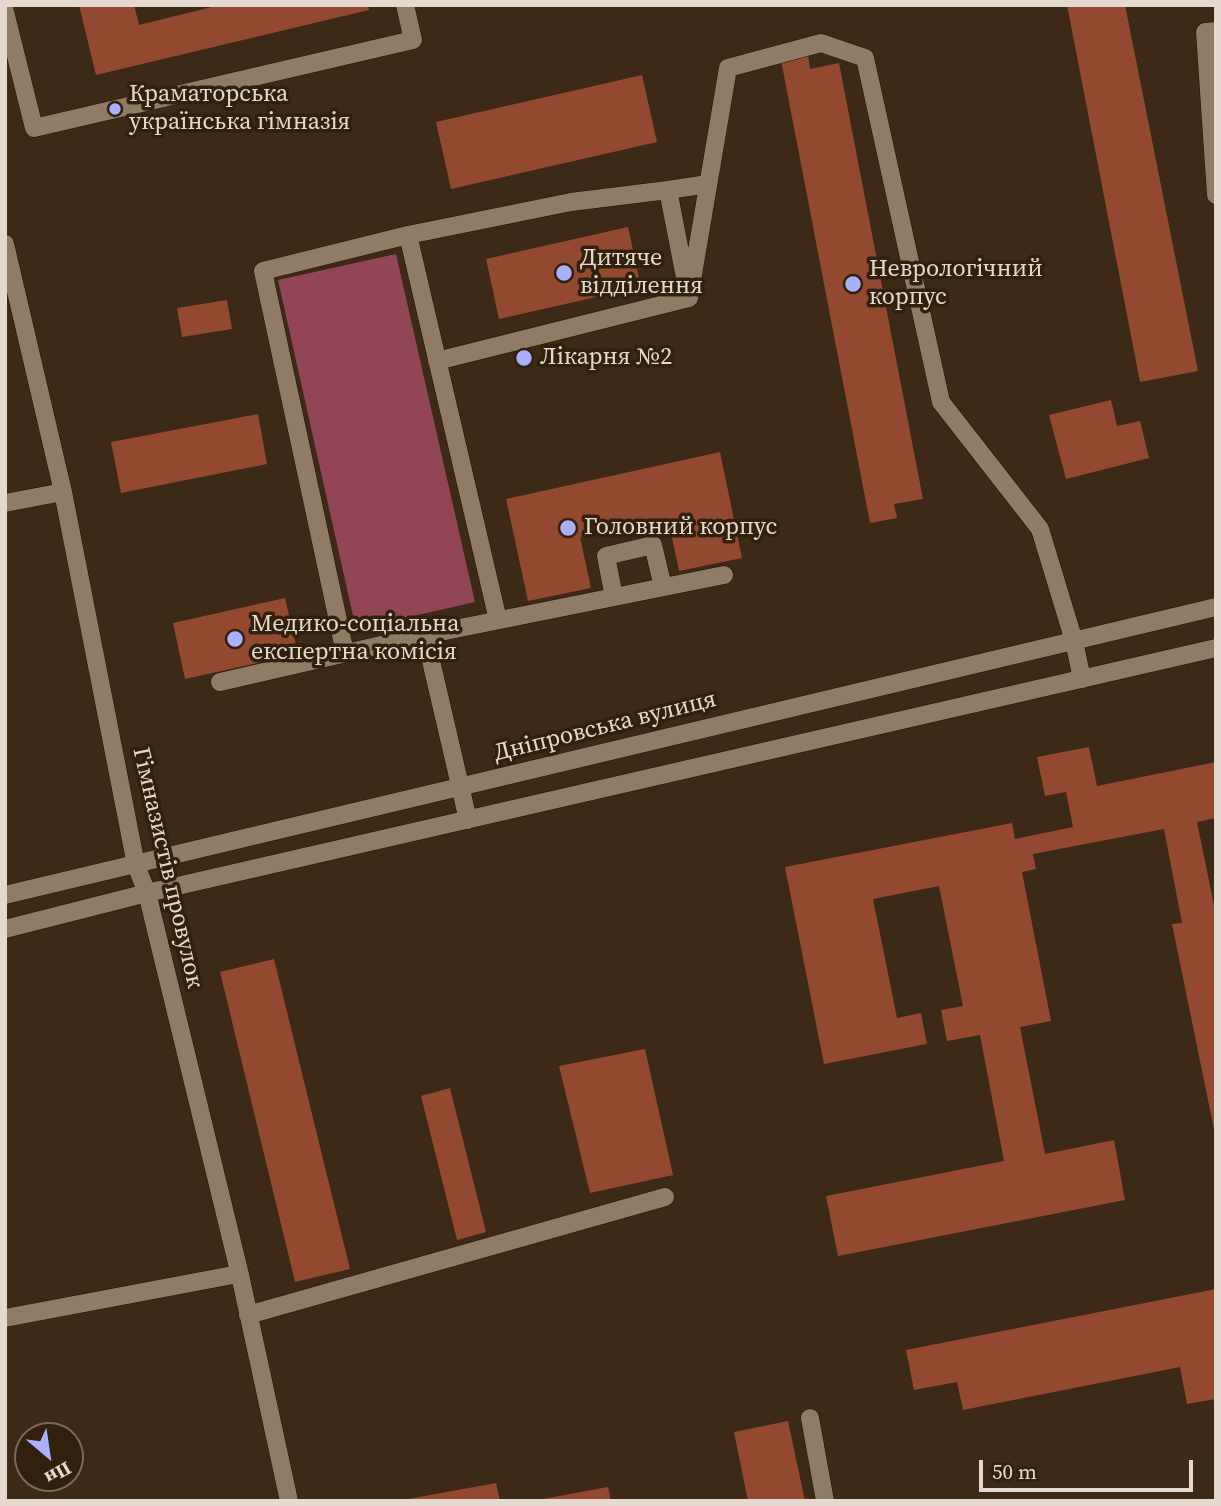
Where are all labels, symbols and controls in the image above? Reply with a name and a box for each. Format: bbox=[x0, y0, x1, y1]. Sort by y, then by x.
place label: Краматорська українська гімназія bbox=[129, 81, 350, 137]
marker: Краматорська українська гімназія bbox=[107, 101, 123, 117]
place label: Дитяче відділення bbox=[580, 245, 703, 301]
place label: Неврологічний корпус bbox=[869, 256, 1043, 312]
marker: Дитяче відділення bbox=[554, 263, 574, 283]
marker: Неврологічний корпус bbox=[843, 274, 863, 294]
place label: Лікарня №2 bbox=[540, 344, 672, 372]
marker: Лікарня №2 bbox=[514, 348, 534, 368]
place label: Головний корпус bbox=[584, 514, 777, 542]
marker: Головний корпус bbox=[558, 518, 578, 538]
place label: Медико-соціальна експертна комісія bbox=[251, 611, 460, 667]
marker: Медико-соціальна експертна комісія bbox=[225, 629, 245, 649]
street label: Дніпровська вулиця bbox=[491, 685, 719, 769]
street label: Гімназистів провулок bbox=[125, 745, 209, 991]
north arrow bbox=[14, 1422, 84, 1492]
scale bar bbox=[983, 1446, 1196, 1490]
text: Пн bbox=[40, 1456, 76, 1491]
text: 50 m bbox=[992, 1457, 1037, 1486]

